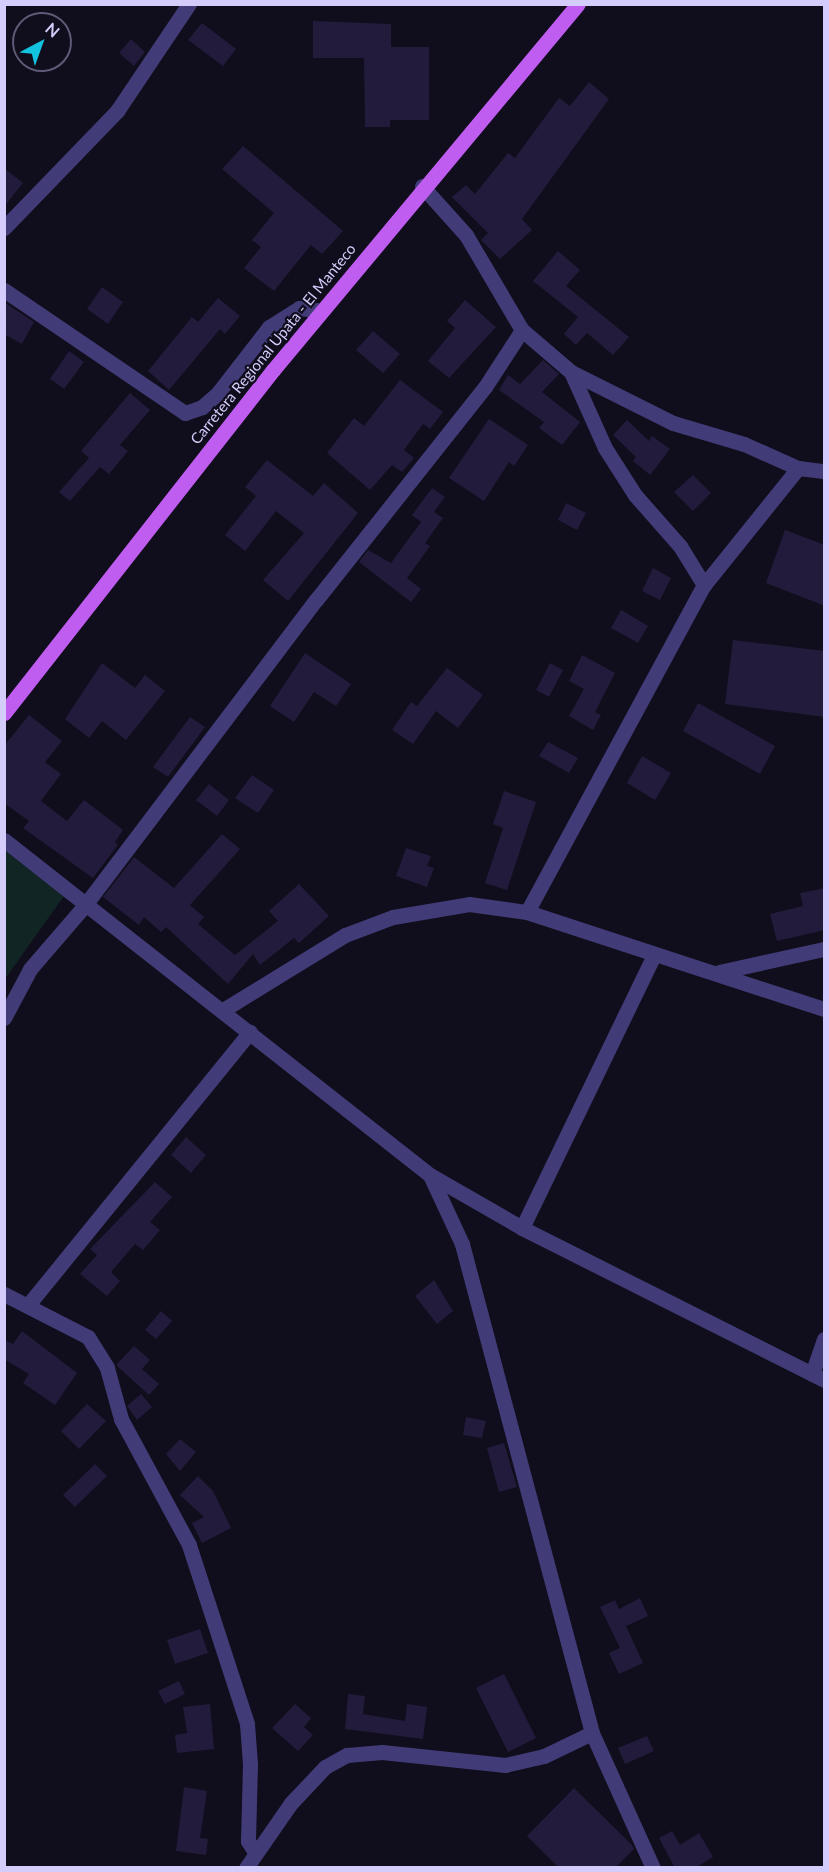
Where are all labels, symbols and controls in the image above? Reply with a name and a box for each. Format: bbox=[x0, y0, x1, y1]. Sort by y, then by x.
north arrow bbox=[12, 12, 72, 72]
text: N bbox=[42, 18, 64, 41]
street label: Carretera Regional Upata - El Manteco bbox=[187, 240, 359, 448]

